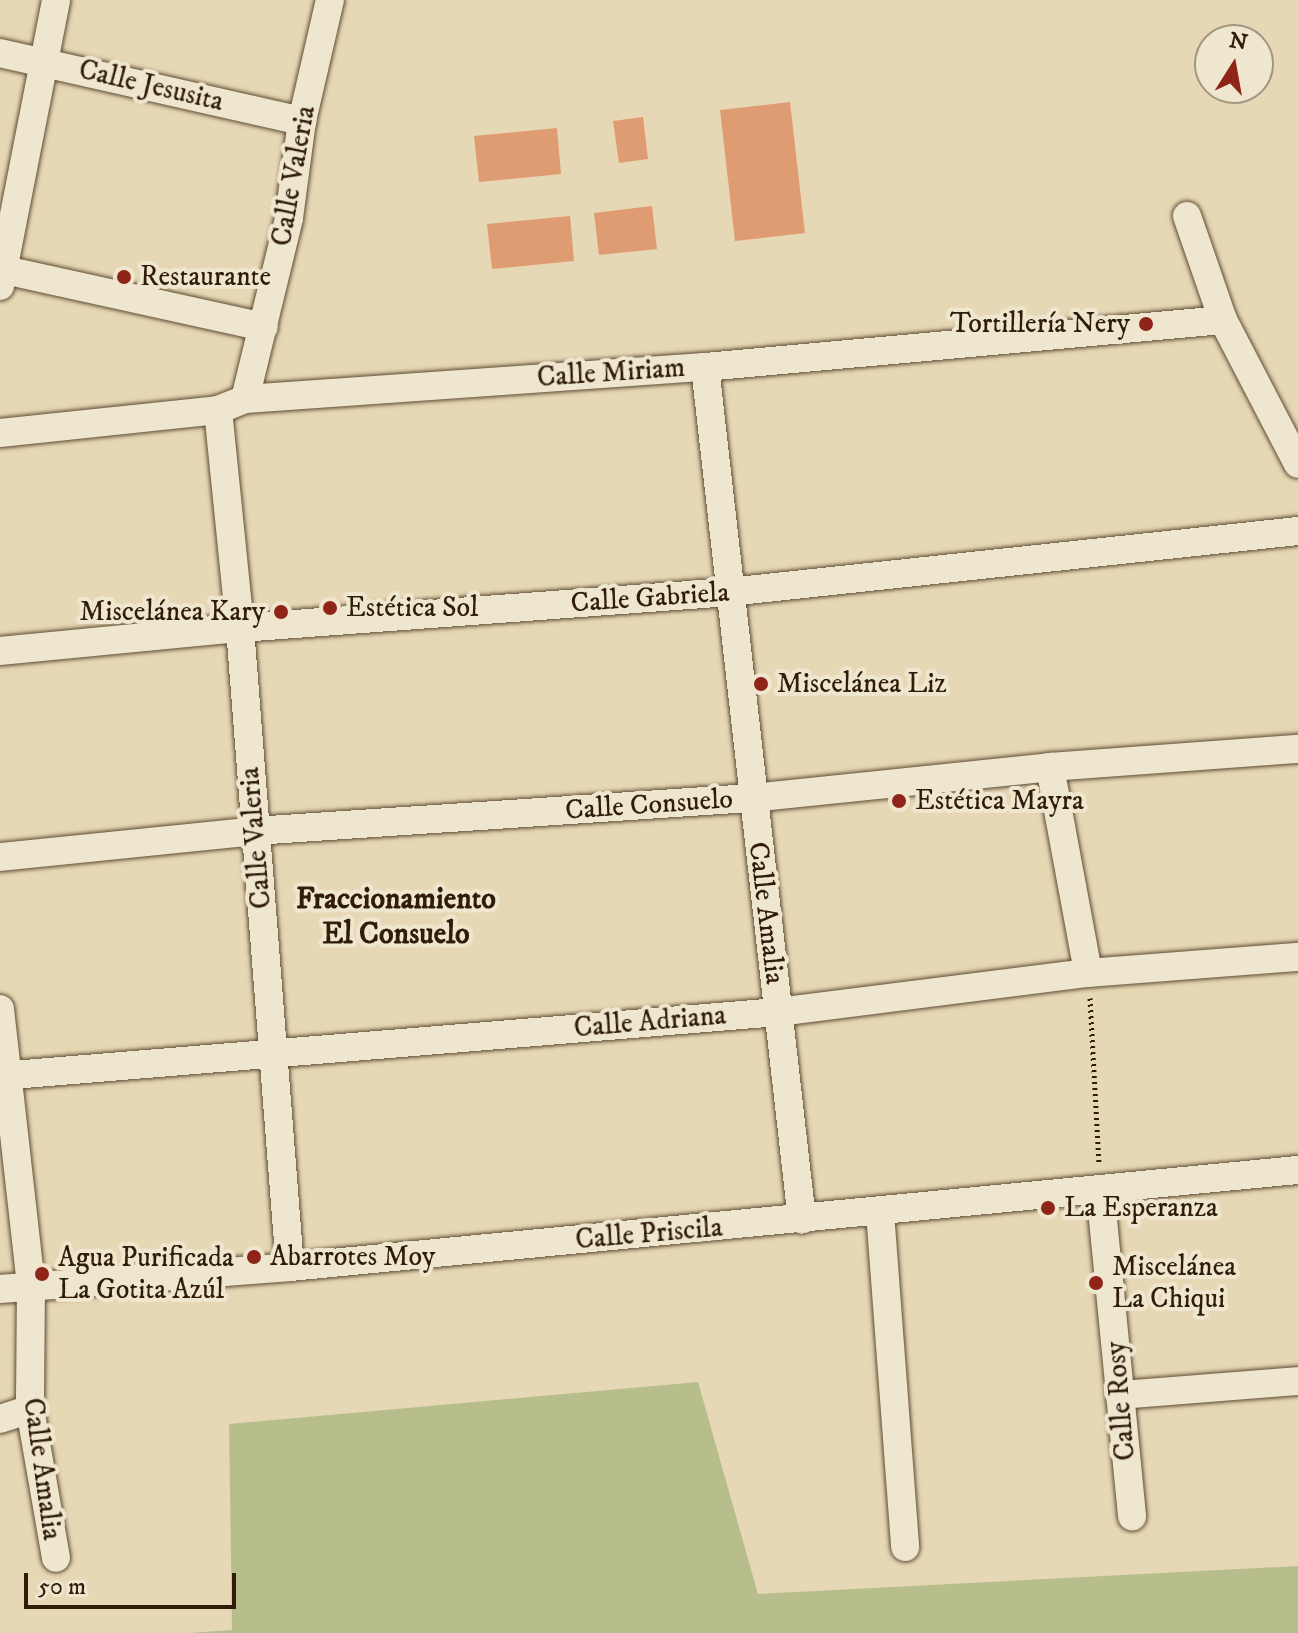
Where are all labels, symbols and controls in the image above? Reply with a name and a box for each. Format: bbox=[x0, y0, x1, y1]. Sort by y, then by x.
north arrow bbox=[1194, 24, 1274, 104]
text: N bbox=[1227, 27, 1250, 57]
street label: Calle Jesusita bbox=[75, 53, 227, 119]
street label: Calle Valeria bbox=[265, 103, 323, 249]
place label: Restaurante bbox=[140, 260, 271, 294]
marker: Restaurante bbox=[115, 268, 133, 286]
place label: Tortillería Nery bbox=[950, 307, 1130, 341]
marker: Tortillería Nery bbox=[1137, 315, 1155, 333]
street label: Calle Miriam bbox=[536, 351, 686, 395]
street label: Calle Gabriela bbox=[570, 576, 730, 620]
place label: Estética Sol bbox=[346, 591, 478, 625]
place label: Miscelánea Kary bbox=[80, 595, 265, 629]
marker: Estética Sol bbox=[321, 599, 339, 617]
marker: Miscelánea Kary bbox=[272, 603, 290, 621]
place label: Miscelánea Liz bbox=[777, 667, 947, 701]
marker: Miscelánea Liz bbox=[752, 675, 770, 693]
street label: Calle Valeria bbox=[233, 766, 279, 910]
street label: Calle Consuelo bbox=[564, 782, 734, 828]
place label: Estética Mayra bbox=[915, 784, 1084, 818]
marker: Estética Mayra bbox=[890, 792, 908, 810]
street label: Calle Amalia bbox=[741, 840, 791, 986]
district label: Fraccionamiento El Consuelo bbox=[296, 882, 496, 952]
street label: Calle Adriana bbox=[572, 999, 728, 1045]
place label: La Esperanza bbox=[1064, 1191, 1218, 1225]
marker: La Esperanza bbox=[1039, 1199, 1057, 1217]
street label: Calle Priscila bbox=[574, 1211, 724, 1257]
place label: Abarrotes Moy bbox=[270, 1240, 435, 1274]
place label: Agua Purificada La Gotita Azúl bbox=[58, 1241, 234, 1307]
marker: Abarrotes Moy bbox=[245, 1248, 263, 1266]
place label: Miscelánea La Chiqui bbox=[1112, 1250, 1236, 1316]
marker: Agua Purificada La Gotita Azúl bbox=[33, 1265, 51, 1283]
marker: Miscelánea La Chiqui bbox=[1087, 1274, 1105, 1292]
street label: Calle Rosy bbox=[1099, 1340, 1143, 1462]
street label: Calle Amalia bbox=[15, 1396, 69, 1542]
scale bar bbox=[28, 1557, 240, 1607]
text: 50 m bbox=[38, 1572, 86, 1602]

